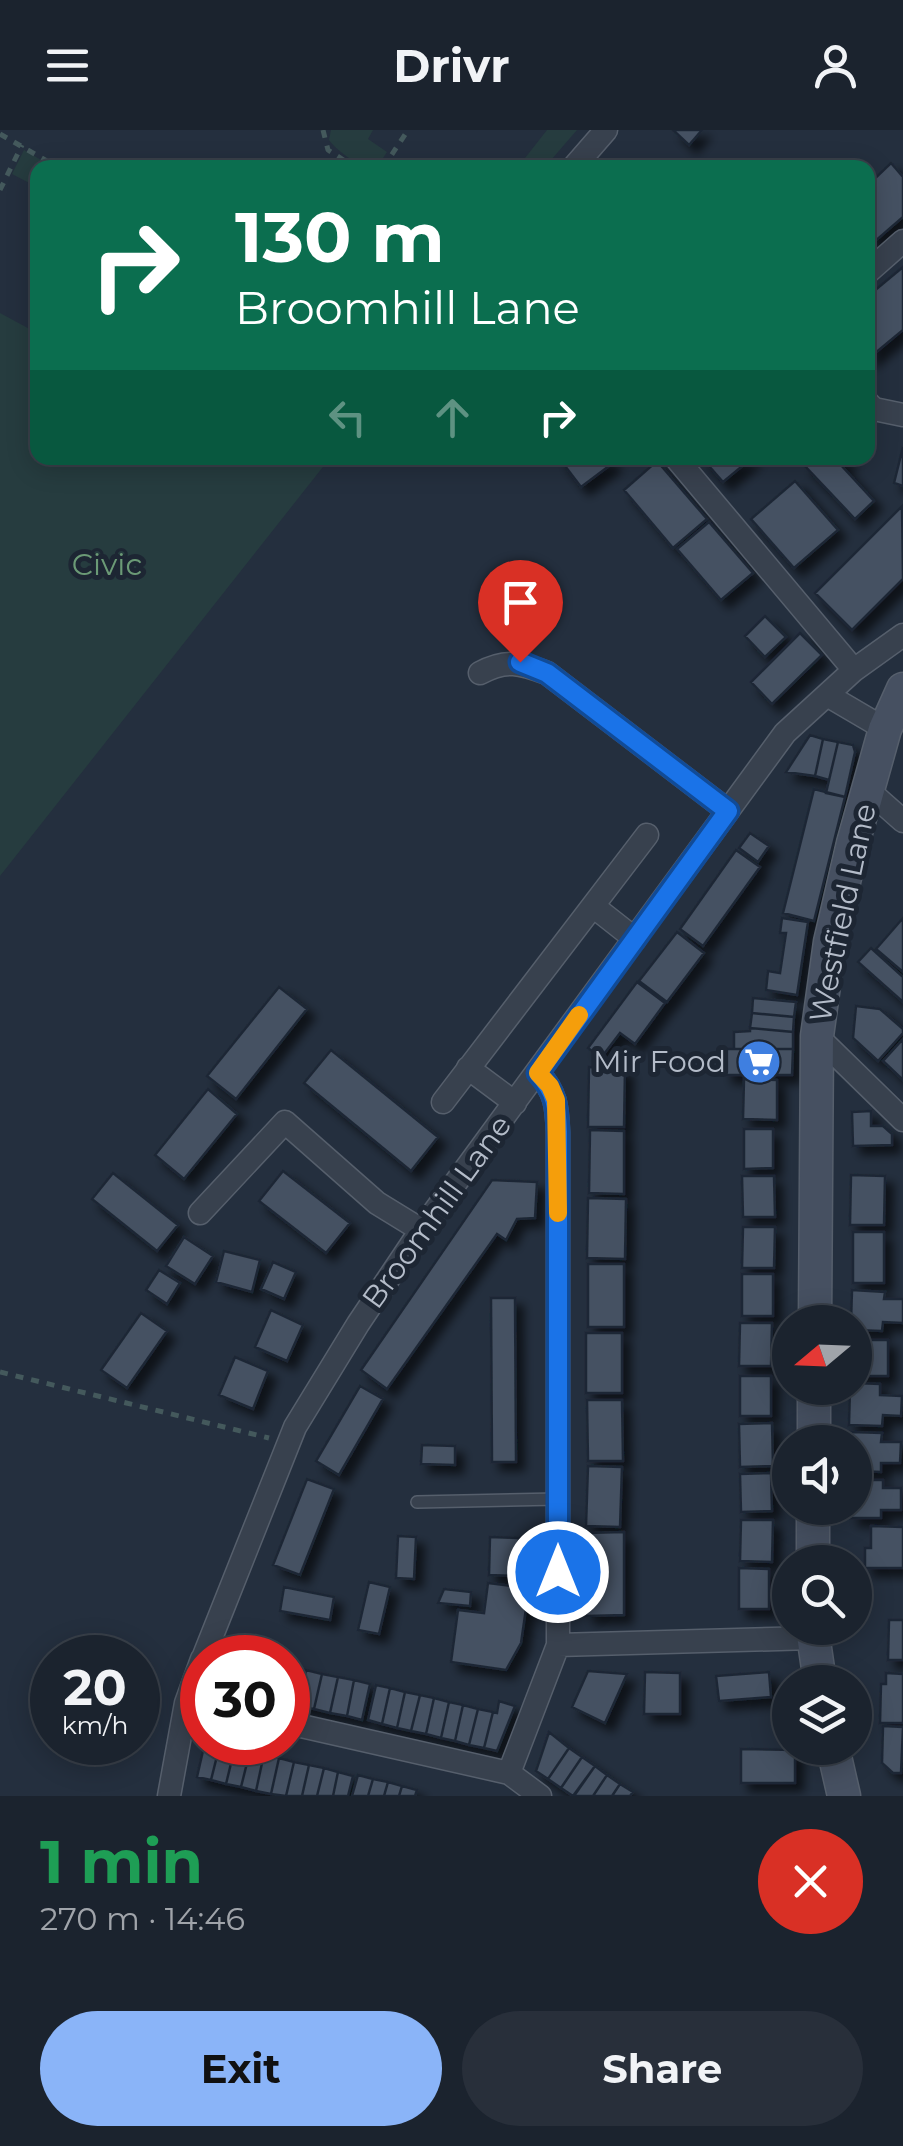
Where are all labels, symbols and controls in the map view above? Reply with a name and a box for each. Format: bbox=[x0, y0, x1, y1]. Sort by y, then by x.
icon: menu bbox=[40, 38, 95, 93]
text: Drivr bbox=[393, 38, 510, 93]
icon: person bbox=[808, 38, 863, 93]
text: 130 m bbox=[235, 194, 445, 280]
icon: right bbox=[70, 200, 200, 330]
text: Broomhill Lane bbox=[235, 280, 580, 335]
icon: left bbox=[320, 390, 375, 445]
icon: ahead bbox=[425, 390, 480, 445]
icon: right bbox=[530, 390, 585, 445]
park label: Civic bbox=[72, 546, 142, 583]
pin bbox=[478, 560, 563, 663]
icon: arrive bbox=[493, 575, 548, 630]
street label: Westfield Lane bbox=[801, 800, 884, 1026]
supermarket icon: Mir Food bbox=[736, 1039, 782, 1085]
place label: Mir Food bbox=[593, 1043, 726, 1080]
street label: Broomhill Lane bbox=[354, 1108, 519, 1316]
north arrow bbox=[772, 1305, 872, 1405]
map controls bbox=[772, 1305, 872, 1765]
button: sound bbox=[772, 1425, 872, 1525]
position arrow bbox=[506, 1520, 610, 1624]
button: search bbox=[772, 1545, 872, 1645]
speed limit sign: 30 bbox=[180, 1635, 310, 1765]
text: 20 bbox=[63, 1657, 127, 1718]
button: layers bbox=[772, 1665, 872, 1765]
text: km/h bbox=[62, 1710, 128, 1740]
text: 1 min bbox=[40, 1825, 203, 1898]
button: close bbox=[758, 1829, 863, 1934]
text: 270 m · 14:46 bbox=[40, 1899, 245, 1938]
button: Exit bbox=[40, 2011, 442, 2126]
button: Share bbox=[462, 2011, 863, 2126]

